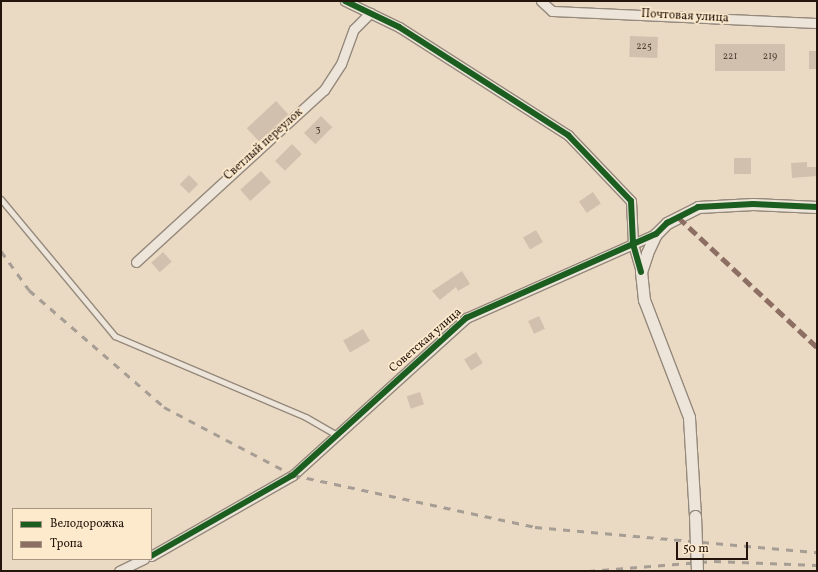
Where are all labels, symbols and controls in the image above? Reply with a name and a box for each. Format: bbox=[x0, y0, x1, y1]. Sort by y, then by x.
street label: Почтовая улица bbox=[641, 8, 729, 26]
house number: 225 bbox=[636, 41, 652, 53]
house number: 221 bbox=[723, 51, 737, 63]
house number: 219 bbox=[763, 51, 777, 63]
street label: Светлый переулок bbox=[222, 106, 306, 184]
house number: 3 bbox=[315, 124, 321, 136]
street label: Советская улица bbox=[387, 305, 465, 377]
legend bbox=[12, 508, 152, 560]
text: Велодорожка bbox=[50, 516, 124, 532]
scale bar bbox=[678, 534, 750, 560]
text: Тропа bbox=[50, 536, 83, 552]
text: 50 m bbox=[683, 541, 709, 557]

